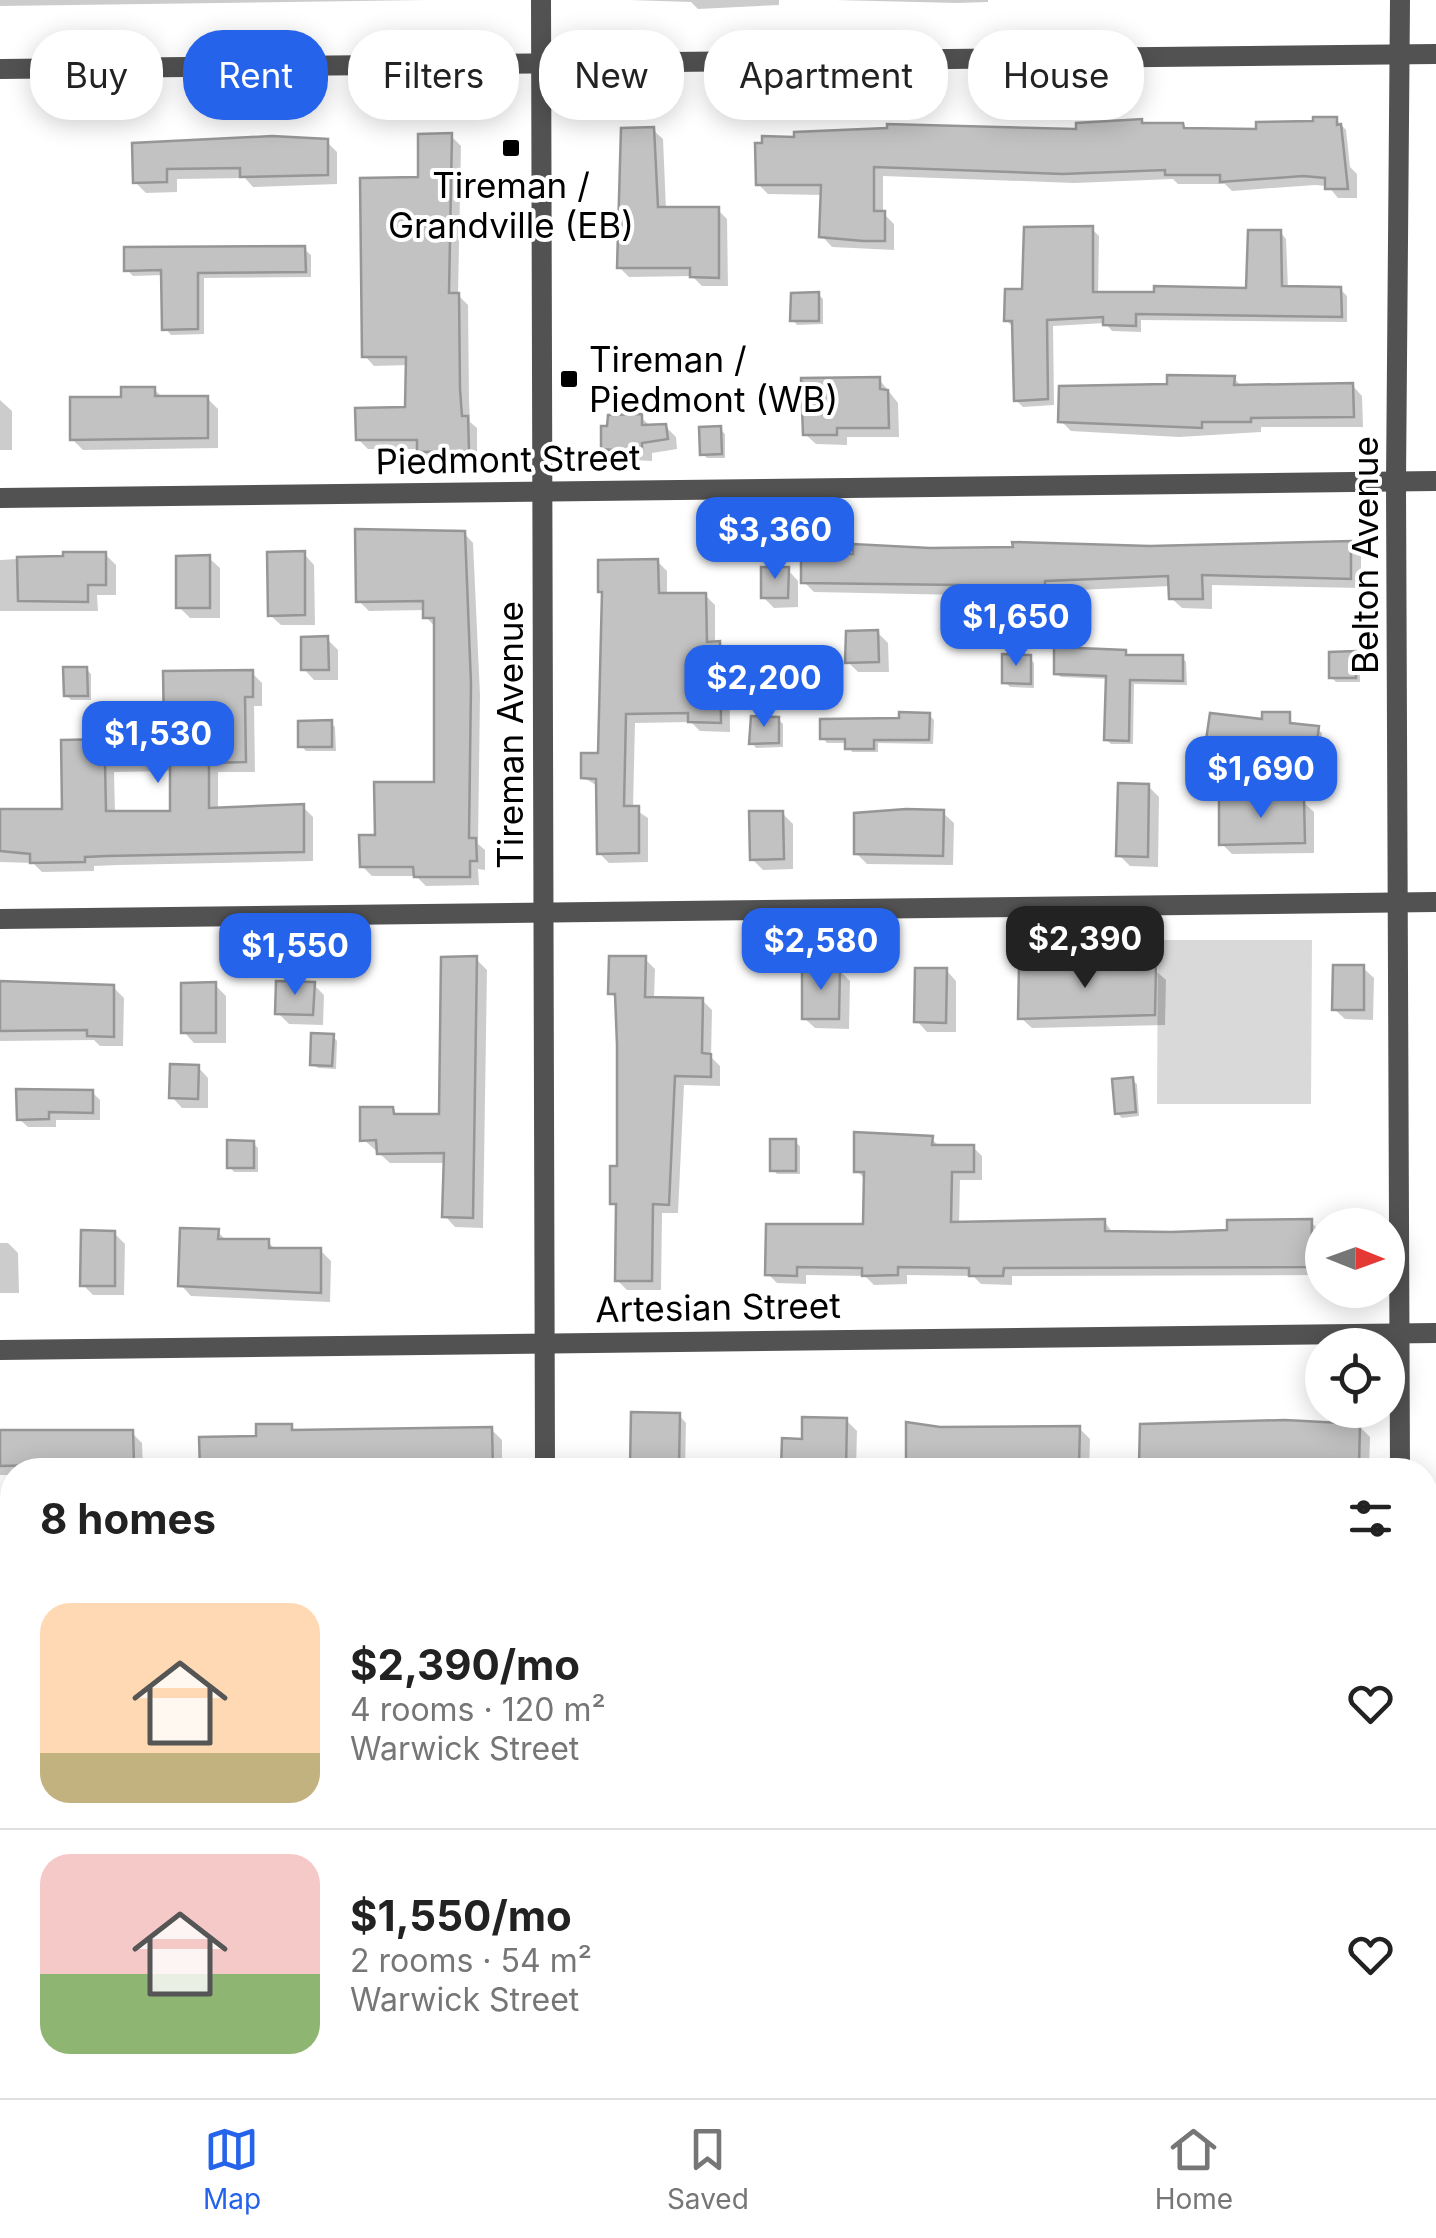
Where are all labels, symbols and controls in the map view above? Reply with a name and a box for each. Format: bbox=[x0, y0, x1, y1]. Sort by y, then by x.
chip: Buy bbox=[30, 30, 163, 120]
chip: Rent bbox=[183, 30, 328, 120]
chip: Filters bbox=[348, 30, 519, 120]
chip: New bbox=[539, 30, 684, 120]
chip: Apartment bbox=[704, 30, 948, 120]
chip: House bbox=[968, 30, 1144, 120]
marker: Tireman / Grandville (EB) bbox=[500, 137, 522, 159]
place label: Tireman / Grandville (EB) bbox=[388, 164, 634, 246]
place label: Tireman / Piedmont (WB) bbox=[589, 338, 838, 420]
marker: Tireman / Piedmont (WB) bbox=[558, 368, 580, 390]
street label: Piedmont Street bbox=[375, 436, 641, 482]
street label: Belton Avenue bbox=[1344, 436, 1386, 674]
pin: $3,360 bbox=[694, 497, 856, 582]
text: $3,360 bbox=[718, 510, 832, 549]
pin: $1,650 bbox=[935, 584, 1097, 669]
text: $1,650 bbox=[962, 597, 1070, 636]
street label: Tireman Avenue bbox=[489, 601, 531, 869]
pin: $2,200 bbox=[683, 645, 845, 730]
text: $2,200 bbox=[706, 658, 822, 697]
pin: $1,530 bbox=[77, 701, 239, 786]
text: $1,530 bbox=[104, 714, 212, 753]
pin: $1,690 bbox=[1180, 736, 1342, 821]
text: $1,690 bbox=[1207, 749, 1315, 788]
pin: $2,390 bbox=[1004, 906, 1166, 991]
pin: $2,580 bbox=[740, 908, 902, 993]
pin: $1,550 bbox=[214, 913, 376, 998]
text: $2,390 bbox=[1028, 919, 1142, 958]
text: $2,580 bbox=[764, 921, 878, 960]
text: $1,550 bbox=[241, 926, 349, 965]
north arrow bbox=[1305, 1208, 1405, 1308]
map controls bbox=[1305, 1208, 1405, 1428]
street label: Artesian Street bbox=[595, 1284, 841, 1330]
button: locate bbox=[1305, 1328, 1405, 1428]
icon: filters bbox=[1343, 1491, 1398, 1546]
text: 8 homes bbox=[40, 1493, 216, 1544]
text: $2,390/mo bbox=[350, 1639, 580, 1690]
icon: home bbox=[120, 1643, 240, 1763]
icon: heart bbox=[1343, 1676, 1398, 1731]
text: 4 rooms · 120 m² bbox=[350, 1690, 606, 1729]
text: Warwick Street bbox=[350, 1729, 579, 1768]
text: $1,550/mo bbox=[350, 1890, 572, 1941]
icon: home bbox=[120, 1894, 240, 2014]
icon: heart bbox=[1343, 1927, 1398, 1982]
text: 2 rooms · 54 m² bbox=[350, 1941, 592, 1980]
text: Warwick Street bbox=[350, 1980, 579, 2019]
tab: Map bbox=[203, 2122, 261, 2216]
tab: Saved bbox=[667, 2122, 749, 2216]
tab: Home bbox=[1155, 2122, 1233, 2216]

